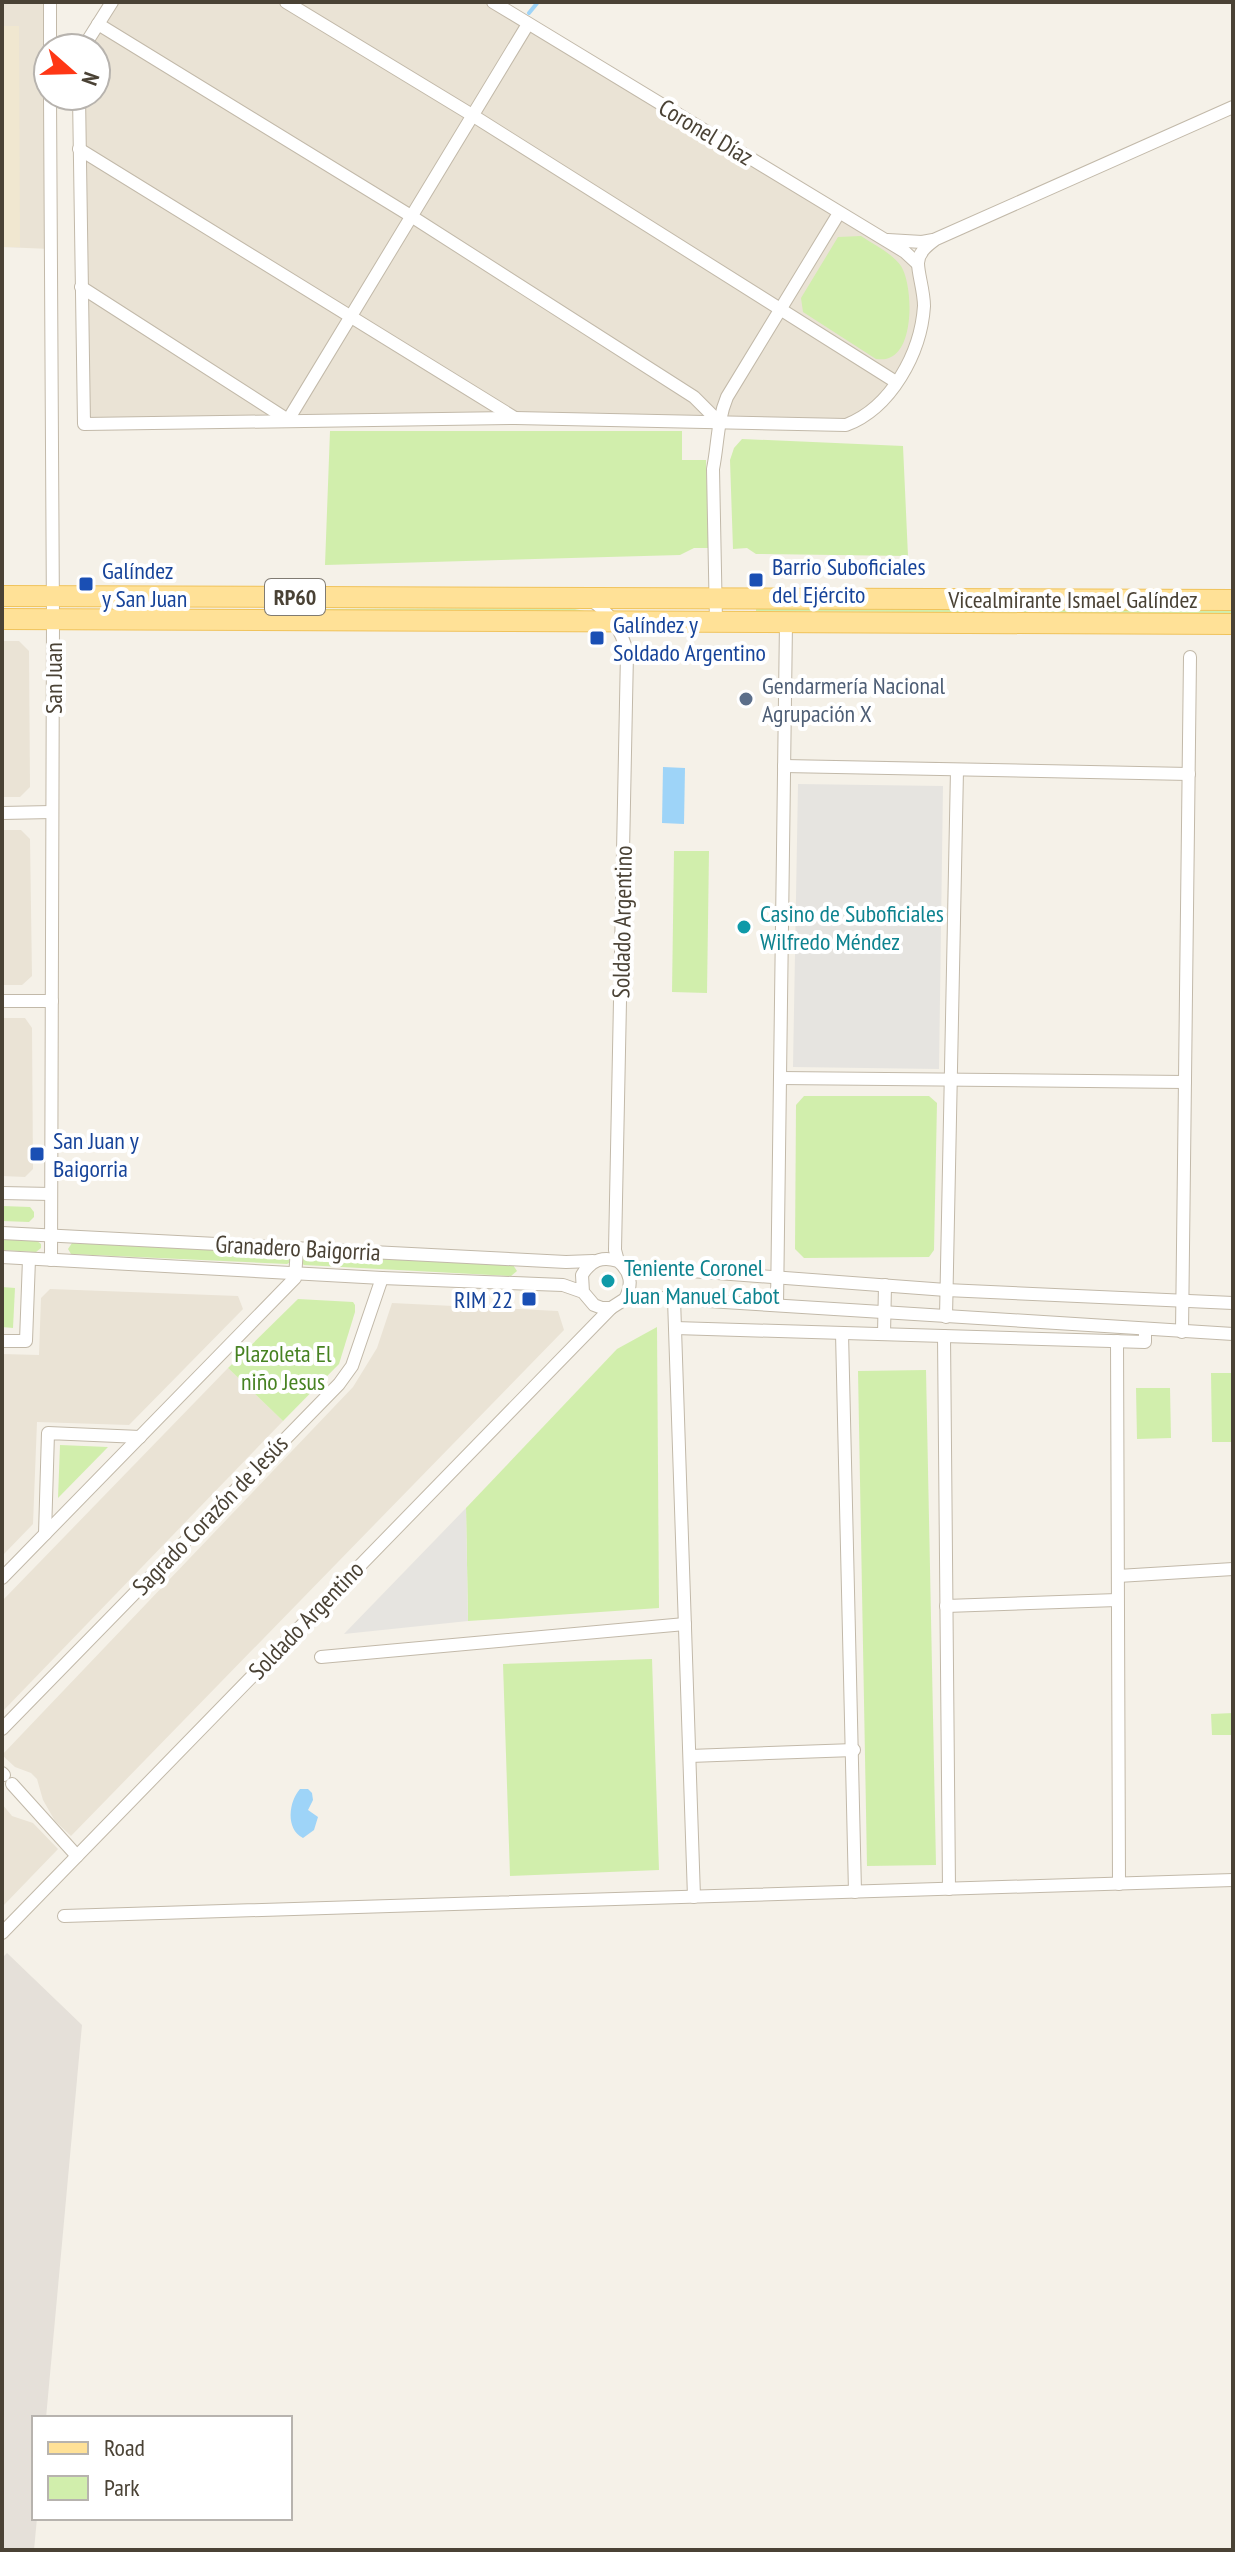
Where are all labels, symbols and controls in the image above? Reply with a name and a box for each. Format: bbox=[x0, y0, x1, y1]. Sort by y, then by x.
north arrow bbox=[32, 32, 112, 112]
text: N bbox=[76, 68, 106, 89]
street label: Coronel Díaz bbox=[653, 92, 759, 172]
place label: Barrio Suboficiales del Ejército bbox=[772, 551, 926, 610]
place label: Galíndez y San Juan bbox=[102, 555, 187, 614]
marker: Barrio Suboficiales del Ejército bbox=[747, 571, 765, 589]
marker: Galíndez y San Juan bbox=[77, 575, 95, 593]
road number: RP60 bbox=[265, 579, 325, 615]
street label: Vicealmirante Ismael Galíndez bbox=[947, 584, 1198, 615]
place label: Galíndez y Soldado Argentino bbox=[613, 609, 766, 668]
marker: Galíndez y Soldado Argentino bbox=[588, 629, 606, 647]
street label: San Juan bbox=[38, 642, 69, 714]
place label: Gendarmería Nacional Agrupación X bbox=[762, 670, 946, 729]
marker: Gendarmería Nacional Agrupación X bbox=[737, 690, 755, 708]
street label: Soldado Argentino bbox=[605, 845, 639, 999]
place label: Casino de Suboficiales Wilfredo Méndez bbox=[760, 898, 944, 957]
marker: Casino de Suboficiales Wilfredo Méndez bbox=[735, 918, 753, 936]
place label: San Juan y Baigorria bbox=[53, 1125, 139, 1184]
marker: San Juan y Baigorria bbox=[28, 1145, 46, 1163]
street label: Granadero Baigorria bbox=[215, 1228, 381, 1268]
place label: Teniente Coronel Juan Manuel Cabot bbox=[623, 1252, 780, 1311]
marker: Teniente Coronel Juan Manuel Cabot bbox=[599, 1272, 617, 1290]
place label: RIM 22 bbox=[454, 1284, 513, 1315]
marker: RIM 22 bbox=[520, 1290, 538, 1308]
park label: Plazoleta El niño Jesus bbox=[234, 1338, 332, 1397]
street label: Sagrado Corazón de Jesús bbox=[125, 1428, 295, 1602]
street label: Soldado Argentino bbox=[242, 1554, 370, 1686]
legend bbox=[32, 2416, 292, 2520]
text: Road bbox=[104, 2432, 145, 2463]
text: Park bbox=[104, 2472, 140, 2503]

